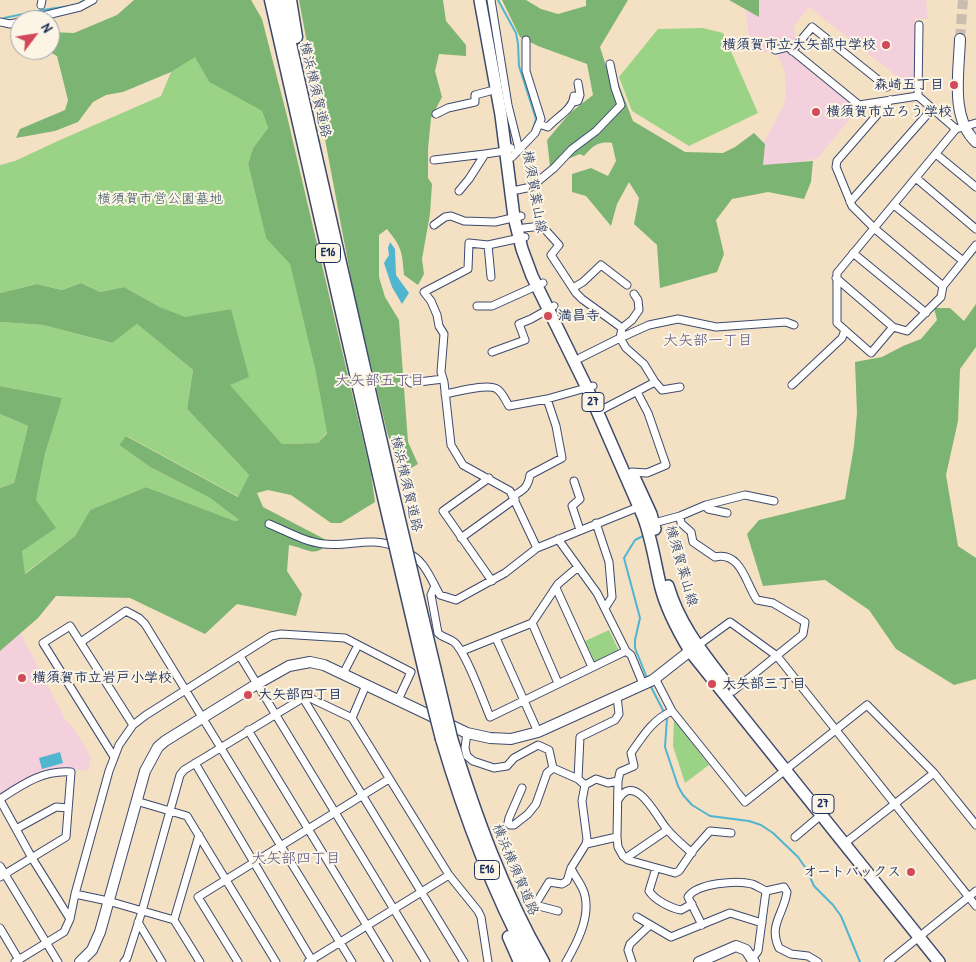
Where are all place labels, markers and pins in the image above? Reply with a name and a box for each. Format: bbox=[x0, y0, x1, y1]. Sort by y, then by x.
place label: 横須賀市立大矢部中学校 bbox=[722, 37, 876, 53]
marker: 横須賀市立大矢部中学校 bbox=[880, 39, 892, 51]
place label: 森崎五丁目 bbox=[874, 77, 944, 93]
marker: 森崎五丁目 bbox=[948, 79, 960, 91]
place label: 横須賀市立ろう学校 bbox=[826, 104, 952, 120]
marker: 横須賀市立ろう学校 bbox=[810, 106, 822, 118]
place label: 満昌寺 bbox=[558, 308, 600, 324]
marker: 満昌寺 bbox=[542, 310, 554, 322]
place label: 横須賀市立岩戸小学校 bbox=[32, 670, 172, 686]
marker: 横須賀市立岩戸小学校 bbox=[16, 672, 28, 684]
place label: 大矢部三丁目 bbox=[722, 676, 806, 692]
marker: 大矢部三丁目 bbox=[706, 678, 718, 690]
place label: 大矢部四丁目 bbox=[258, 687, 342, 703]
marker: 大矢部四丁目 bbox=[242, 689, 254, 701]
place label: オートバックス bbox=[803, 864, 901, 880]
marker: オートバックス bbox=[905, 866, 917, 878]

